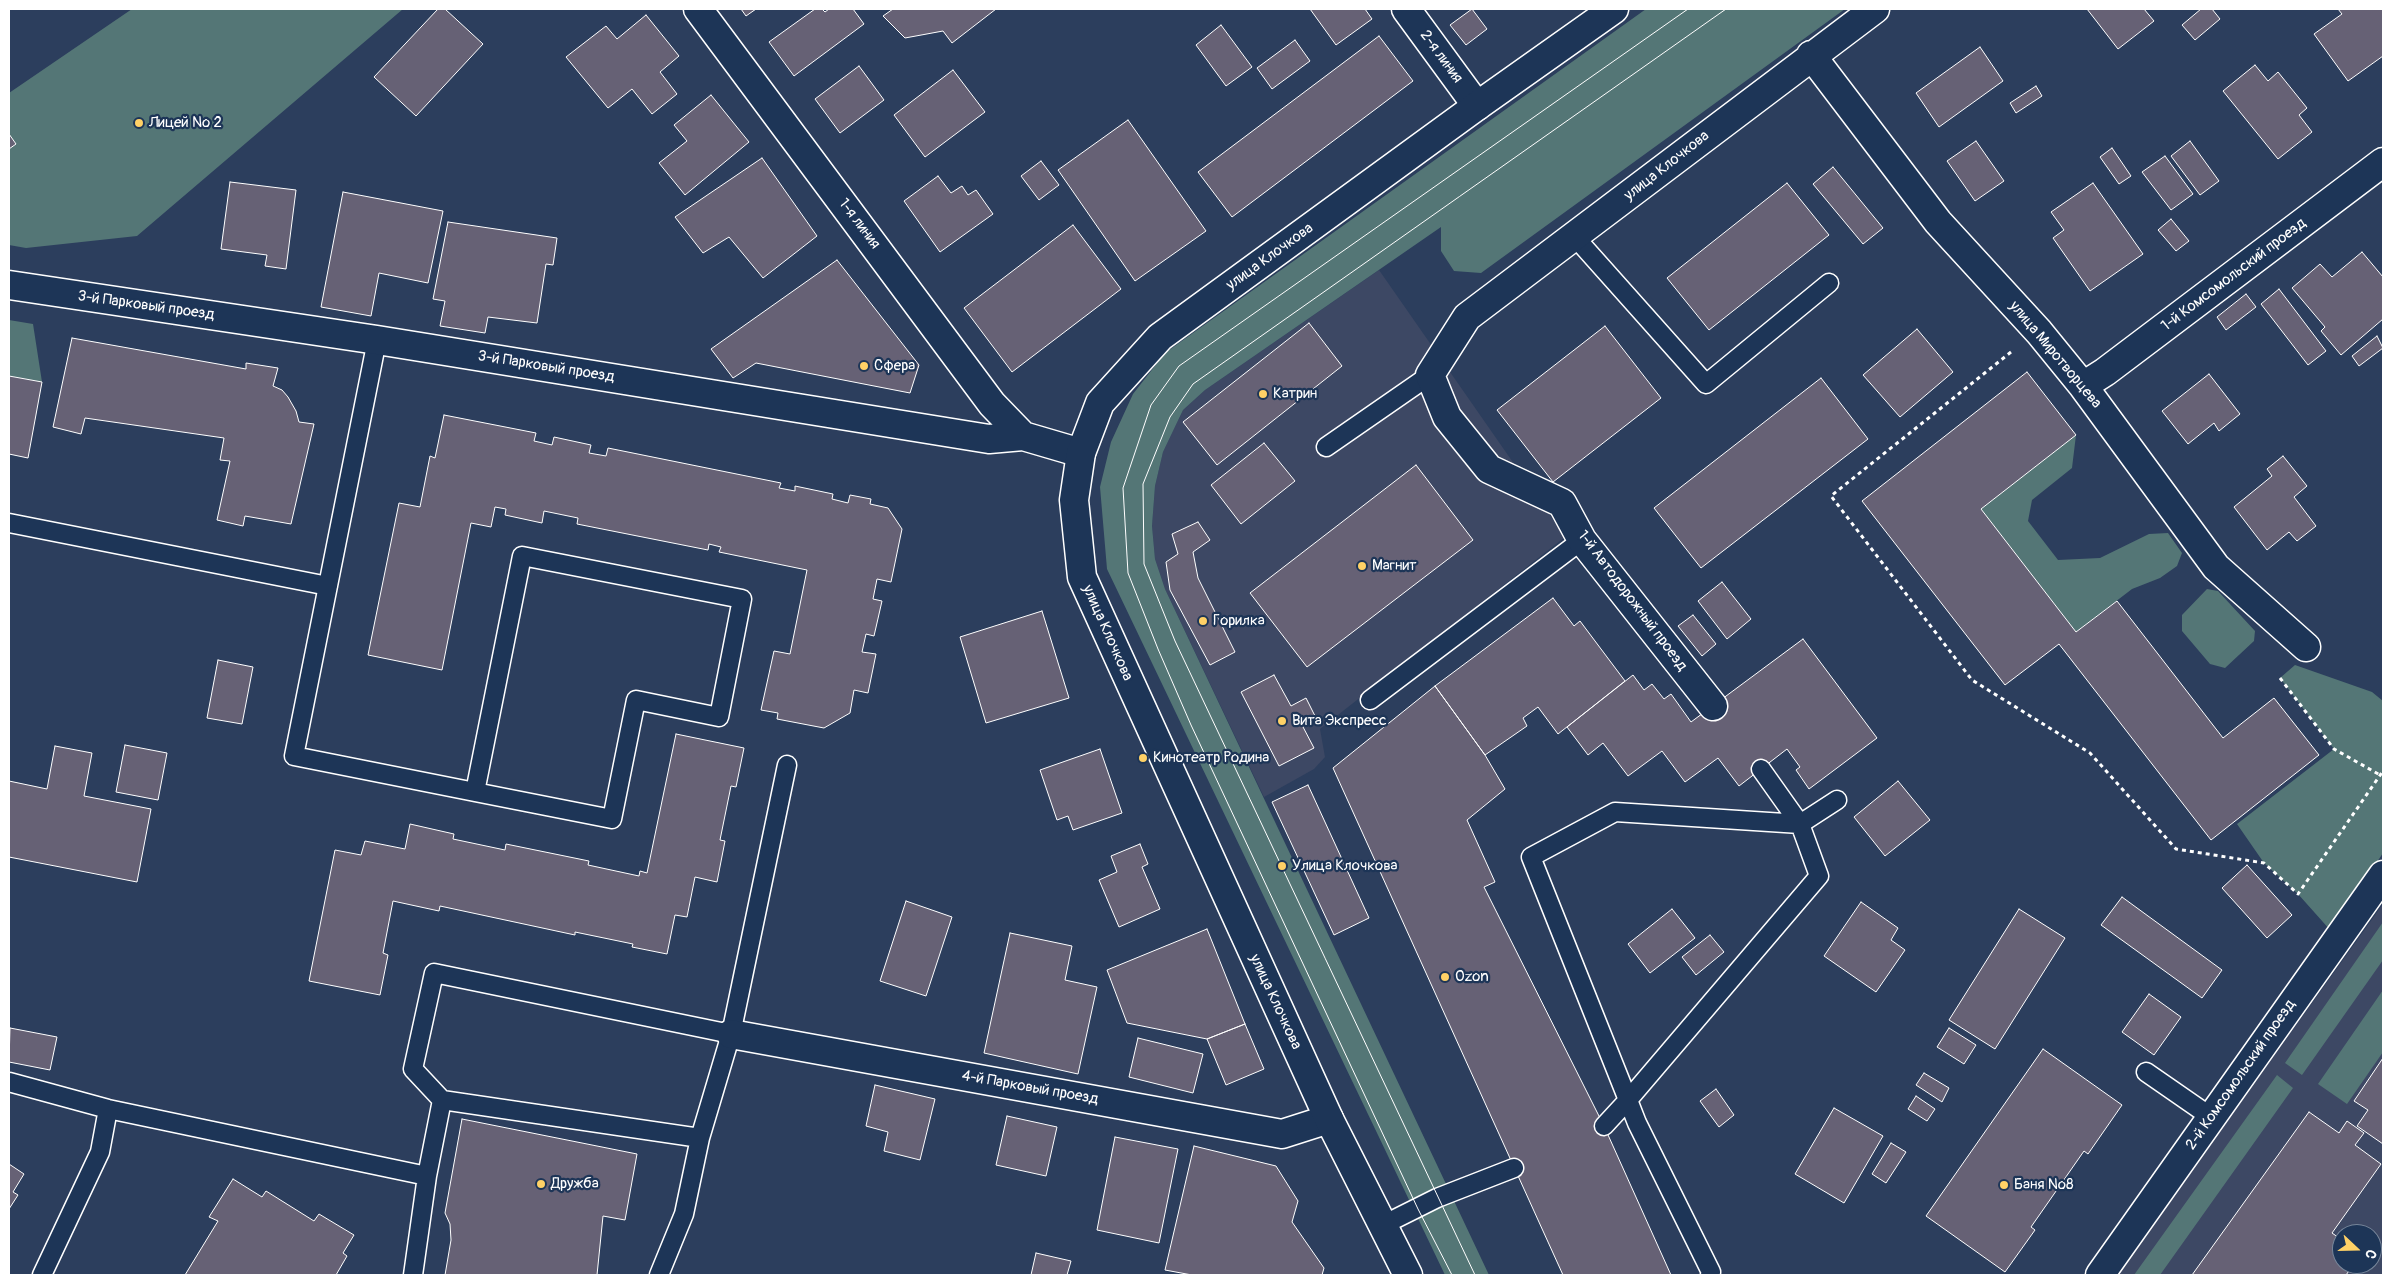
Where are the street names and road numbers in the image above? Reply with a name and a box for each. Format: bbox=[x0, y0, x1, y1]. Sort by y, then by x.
street label: 2-я линия bbox=[1416, 27, 1466, 87]
street label: улица Клочкова bbox=[1621, 127, 1713, 205]
street label: 1-я линия bbox=[834, 195, 884, 253]
street label: 1-й Комсомольский проезд bbox=[2158, 215, 2310, 335]
street label: улица Клочкова bbox=[1223, 219, 1317, 295]
street label: 3-й Парковый проезд bbox=[76, 287, 216, 325]
street label: улица Миротворцева bbox=[2005, 298, 2105, 412]
street label: 3-й Парковый проезд bbox=[476, 347, 616, 387]
street label: 1-й Автодорожный проезд bbox=[1573, 527, 1691, 675]
street label: улица Клочкова bbox=[1078, 582, 1136, 684]
street label: улица Клочкова bbox=[1245, 952, 1305, 1052]
street label: 2-й Комсомольский проезд bbox=[2182, 996, 2300, 1154]
street label: 4-й Парковый проезд bbox=[960, 1067, 1100, 1109]

